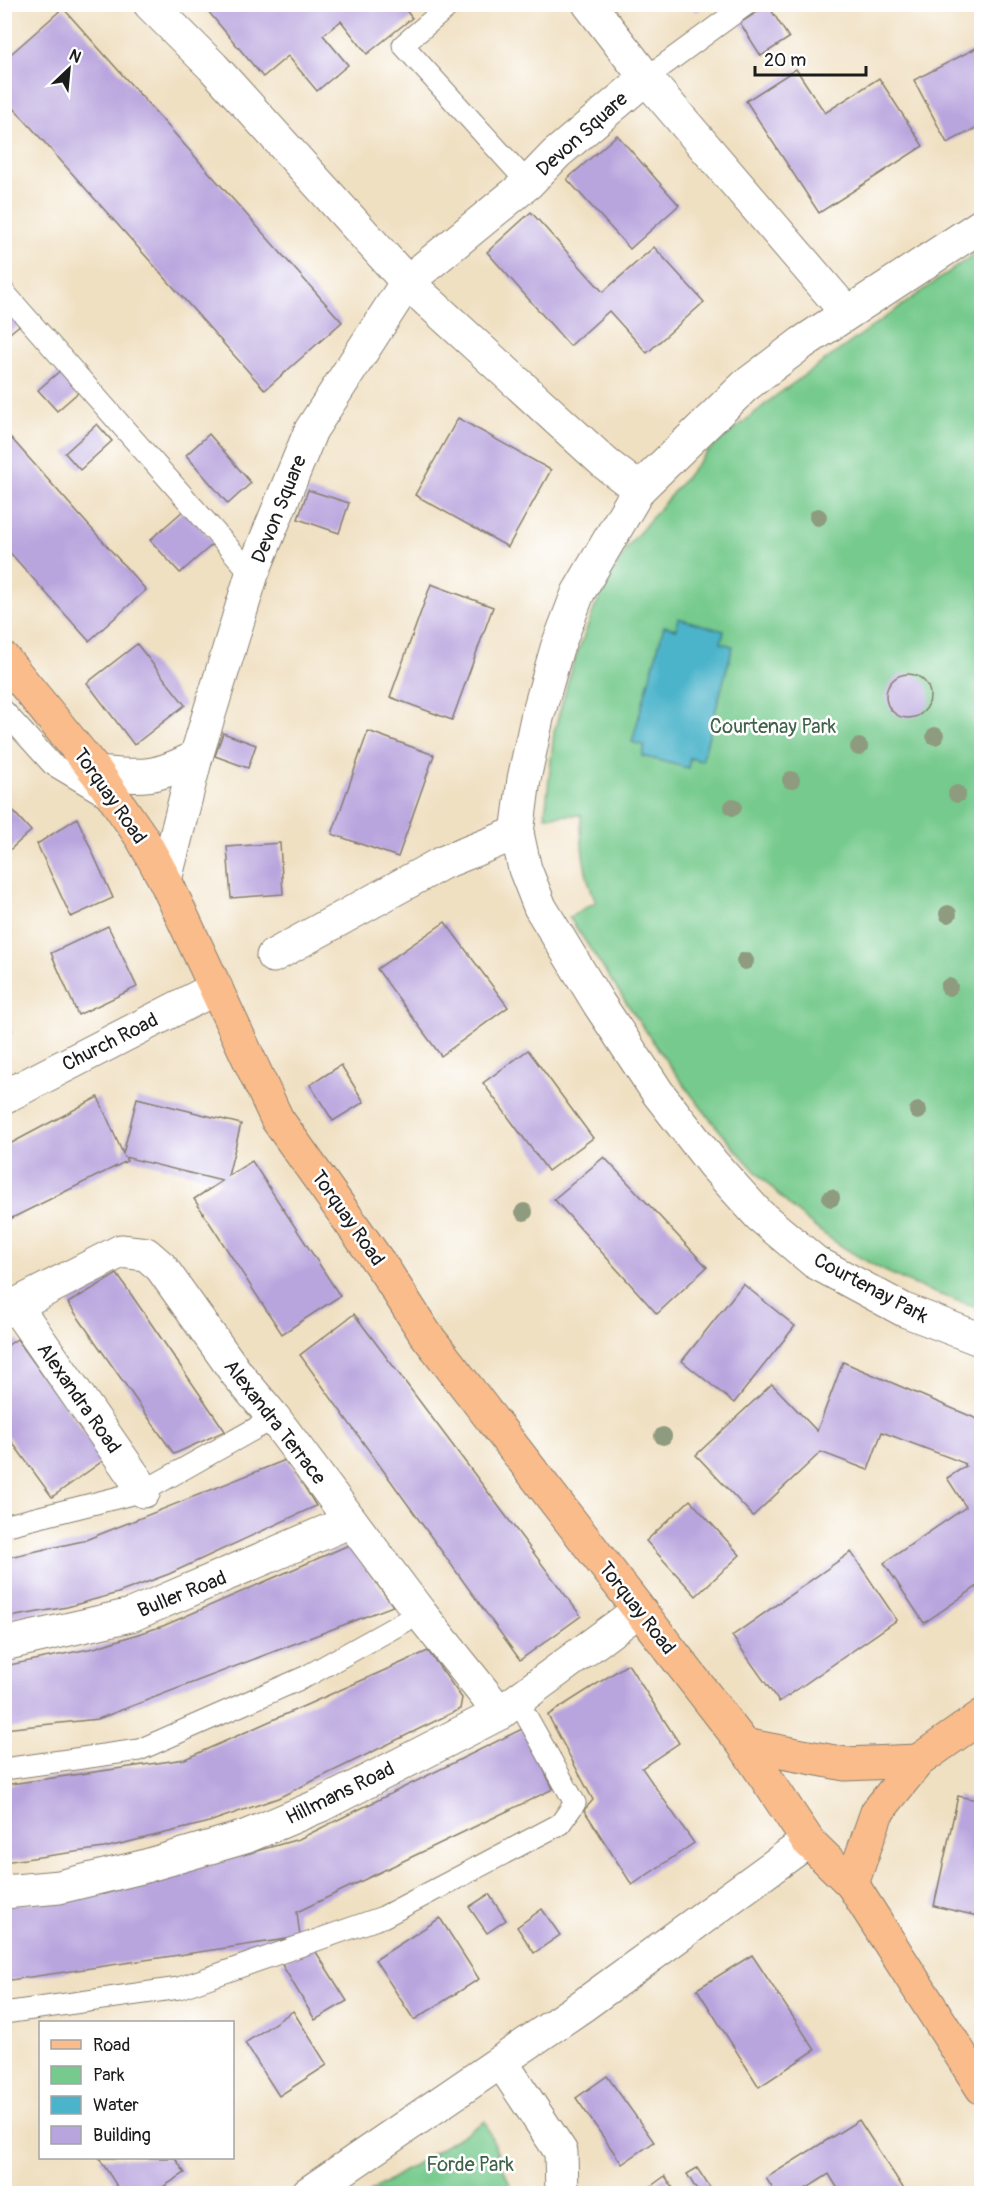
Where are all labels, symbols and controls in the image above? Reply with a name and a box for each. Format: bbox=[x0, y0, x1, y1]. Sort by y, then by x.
north arrow bbox=[39, 39, 99, 99]
scale bar bbox=[755, 39, 866, 77]
text: N bbox=[66, 45, 85, 68]
text: 20 m bbox=[764, 49, 806, 72]
street label: Devon Square bbox=[531, 86, 633, 182]
street label: Devon Square bbox=[246, 451, 312, 567]
park label: Courtenay Park bbox=[710, 714, 837, 739]
street label: Torquay Road bbox=[68, 743, 152, 849]
street label: Church Road bbox=[58, 1007, 162, 1077]
street label: Torquay Road bbox=[306, 1165, 390, 1271]
street label: Courtenay Park bbox=[809, 1247, 933, 1329]
street label: Alexandra Road bbox=[32, 1338, 126, 1458]
street label: Alexandra Terrace bbox=[218, 1355, 332, 1490]
street label: Torquay Road bbox=[593, 1557, 681, 1659]
street label: Buller Road bbox=[134, 1565, 230, 1623]
street label: Hillmans Road bbox=[282, 1756, 398, 1830]
legend bbox=[39, 2021, 234, 2159]
text: Road bbox=[93, 2034, 130, 2057]
text: Park bbox=[93, 2064, 125, 2087]
text: Water bbox=[93, 2094, 139, 2117]
text: Building bbox=[93, 2124, 151, 2147]
park label: Forde Park bbox=[426, 2152, 515, 2177]

